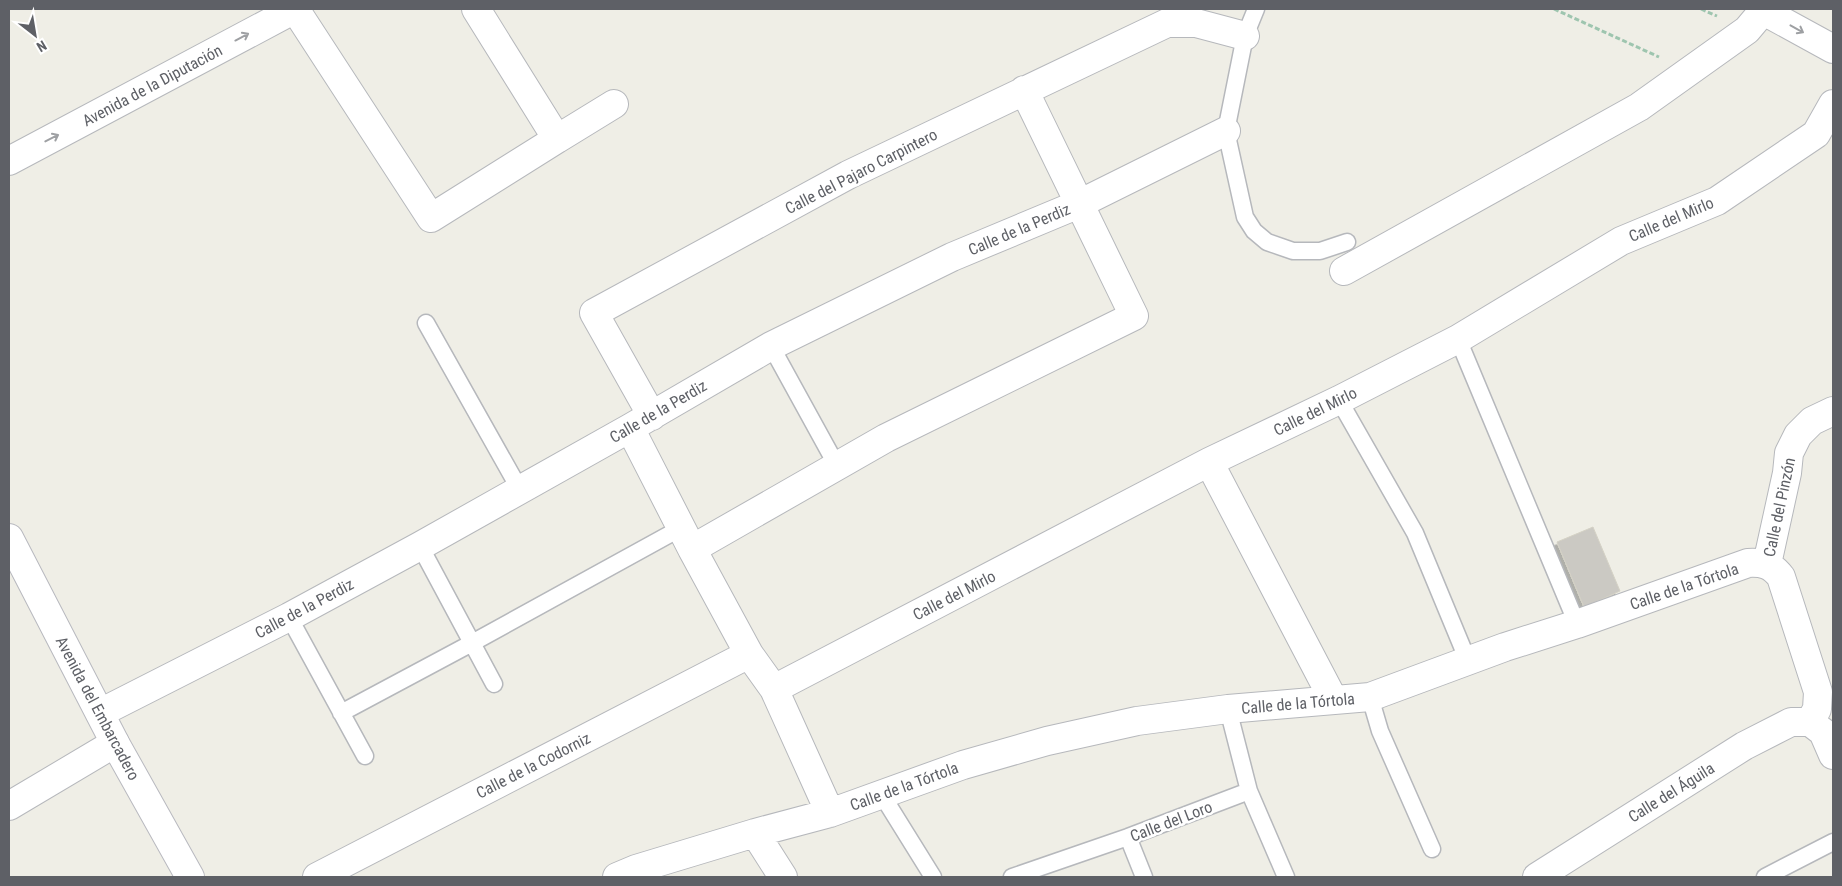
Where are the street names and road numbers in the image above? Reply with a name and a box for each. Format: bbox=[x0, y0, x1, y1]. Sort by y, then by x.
street label: Avenida de la Diputación bbox=[79, 41, 225, 130]
street label: Calle del Pajaro Carpintero bbox=[782, 125, 940, 218]
street label: Calle del Mirlo bbox=[1626, 193, 1717, 246]
street label: Calle de la Perdiz bbox=[965, 199, 1073, 259]
street label: Calle de la Perdiz bbox=[606, 376, 710, 447]
street label: Calle del Mirlo bbox=[1270, 383, 1360, 440]
street label: Calle del Pinzón bbox=[1760, 456, 1799, 558]
street label: Calle de la Tórtola bbox=[1627, 559, 1741, 614]
street label: Calle del Mirlo bbox=[910, 566, 999, 624]
street label: Calle de la Perdiz bbox=[252, 574, 357, 642]
street label: Avenida del Embarcadero bbox=[52, 633, 144, 783]
street label: Calle de la Tórtola bbox=[1241, 689, 1356, 718]
street label: Calle de la Codorniz bbox=[473, 728, 594, 802]
street label: Calle de la Tórtola bbox=[847, 758, 961, 815]
street label: Calle del Águila bbox=[1625, 758, 1718, 826]
street label: Calle del Loro bbox=[1127, 797, 1215, 846]

